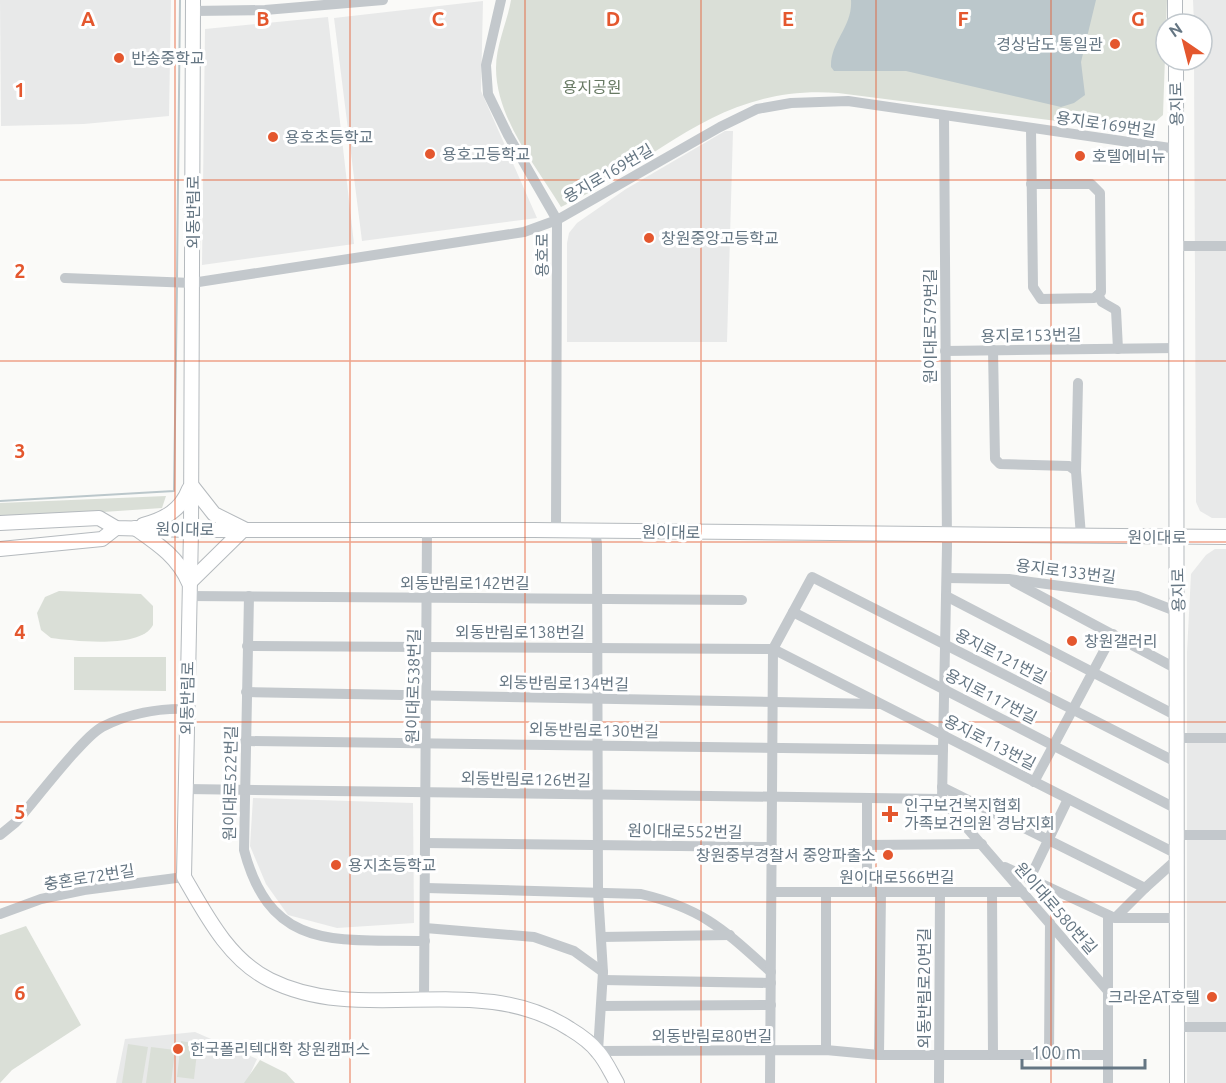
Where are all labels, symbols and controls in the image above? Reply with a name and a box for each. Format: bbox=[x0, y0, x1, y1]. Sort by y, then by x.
text: A bbox=[81, 7, 95, 30]
text: B bbox=[256, 7, 270, 30]
text: C bbox=[432, 7, 445, 30]
text: D bbox=[606, 7, 620, 30]
text: E bbox=[782, 7, 794, 30]
text: F bbox=[957, 7, 969, 30]
text: G bbox=[1131, 7, 1145, 30]
north arrow bbox=[1154, 12, 1214, 72]
text: N bbox=[1165, 19, 1185, 41]
place label: 경상남도 통일관 bbox=[996, 35, 1103, 53]
marker: 경상남도 통일관 bbox=[1108, 37, 1122, 51]
place label: 반송중학교 bbox=[131, 49, 205, 67]
marker: 반송중학교 bbox=[112, 51, 126, 65]
text: 1 bbox=[14, 78, 26, 101]
park label: 용지공원 bbox=[563, 78, 621, 96]
street label: 용지로 bbox=[1167, 81, 1185, 126]
street label: 용지로169번길 bbox=[1055, 108, 1157, 140]
place label: 용호초등학교 bbox=[285, 128, 373, 146]
marker: 용호초등학교 bbox=[266, 130, 280, 144]
street label: 용지로169번길 bbox=[560, 140, 656, 206]
place label: 용호고등학교 bbox=[442, 145, 530, 163]
marker: 용호고등학교 bbox=[423, 147, 437, 161]
place label: 호텔에비뉴 bbox=[1092, 147, 1166, 165]
marker: 호텔에비뉴 bbox=[1073, 149, 1087, 163]
street label: 외동반림로 bbox=[184, 175, 202, 249]
place label: 창원중앙고등학교 bbox=[661, 229, 779, 247]
marker: 창원중앙고등학교 bbox=[642, 231, 656, 245]
street label: 용호로 bbox=[533, 233, 551, 277]
text: 2 bbox=[14, 259, 26, 282]
street label: 원이대로579번길 bbox=[921, 268, 939, 384]
street label: 용지로153번길 bbox=[981, 325, 1081, 345]
text: 3 bbox=[14, 439, 26, 462]
street label: 원이대로 bbox=[155, 519, 215, 539]
street label: 원이대로 bbox=[641, 522, 701, 542]
street label: 원이대로 bbox=[1128, 528, 1187, 546]
street label: 용지로133번길 bbox=[1015, 556, 1117, 586]
street label: 용지로 bbox=[1169, 567, 1187, 612]
street label: 외동반림로142번길 bbox=[400, 574, 530, 592]
text: 4 bbox=[14, 620, 26, 643]
street label: 외동반림로138번길 bbox=[455, 623, 585, 641]
street label: 용지로121번길 bbox=[952, 625, 1050, 687]
street label: 원이대로538번길 bbox=[403, 628, 423, 744]
place label: 창원갤러리 bbox=[1084, 632, 1158, 650]
marker: 창원갤러리 bbox=[1065, 634, 1079, 648]
street label: 외동반림로 bbox=[177, 661, 197, 735]
street label: 용지로117번길 bbox=[942, 665, 1040, 727]
street label: 외동반림로134번길 bbox=[499, 673, 629, 693]
street label: 용지로113번길 bbox=[941, 711, 1039, 773]
street label: 외동반림로130번길 bbox=[529, 720, 659, 740]
street label: 원이대로522번길 bbox=[220, 725, 240, 841]
street label: 외동반림로126번길 bbox=[461, 769, 591, 789]
place label: 인구보건복지협회 가족보건의원 경남지회 bbox=[904, 796, 1055, 832]
text: 5 bbox=[14, 800, 26, 823]
marker: 인구보건복지협회 가족보건의원 경남지회 bbox=[881, 805, 899, 823]
street label: 원이대로552번길 bbox=[627, 821, 743, 841]
place label: 창원중부경찰서 중앙파출소 bbox=[696, 846, 876, 864]
marker: 창원중부경찰서 중앙파출소 bbox=[881, 848, 895, 862]
place label: 용지초등학교 bbox=[348, 856, 436, 874]
marker: 용지초등학교 bbox=[329, 858, 343, 872]
street label: 원이대로580번길 bbox=[1011, 859, 1101, 957]
street label: 충혼로72번길 bbox=[42, 861, 136, 893]
street label: 원이대로566번길 bbox=[839, 868, 955, 886]
street label: 외동반림로20번길 bbox=[915, 927, 933, 1049]
text: 6 bbox=[14, 981, 26, 1004]
place label: 크라운AT호텔 bbox=[1108, 988, 1200, 1006]
marker: 크라운AT호텔 bbox=[1205, 990, 1219, 1004]
street label: 외동반림로80번길 bbox=[651, 1027, 773, 1045]
scale bar bbox=[1022, 1032, 1145, 1070]
place label: 한국폴리텍대학 창원캠퍼스 bbox=[190, 1040, 370, 1058]
marker: 한국폴리텍대학 창원캠퍼스 bbox=[171, 1042, 185, 1056]
text: 100 m bbox=[1031, 1042, 1081, 1062]

